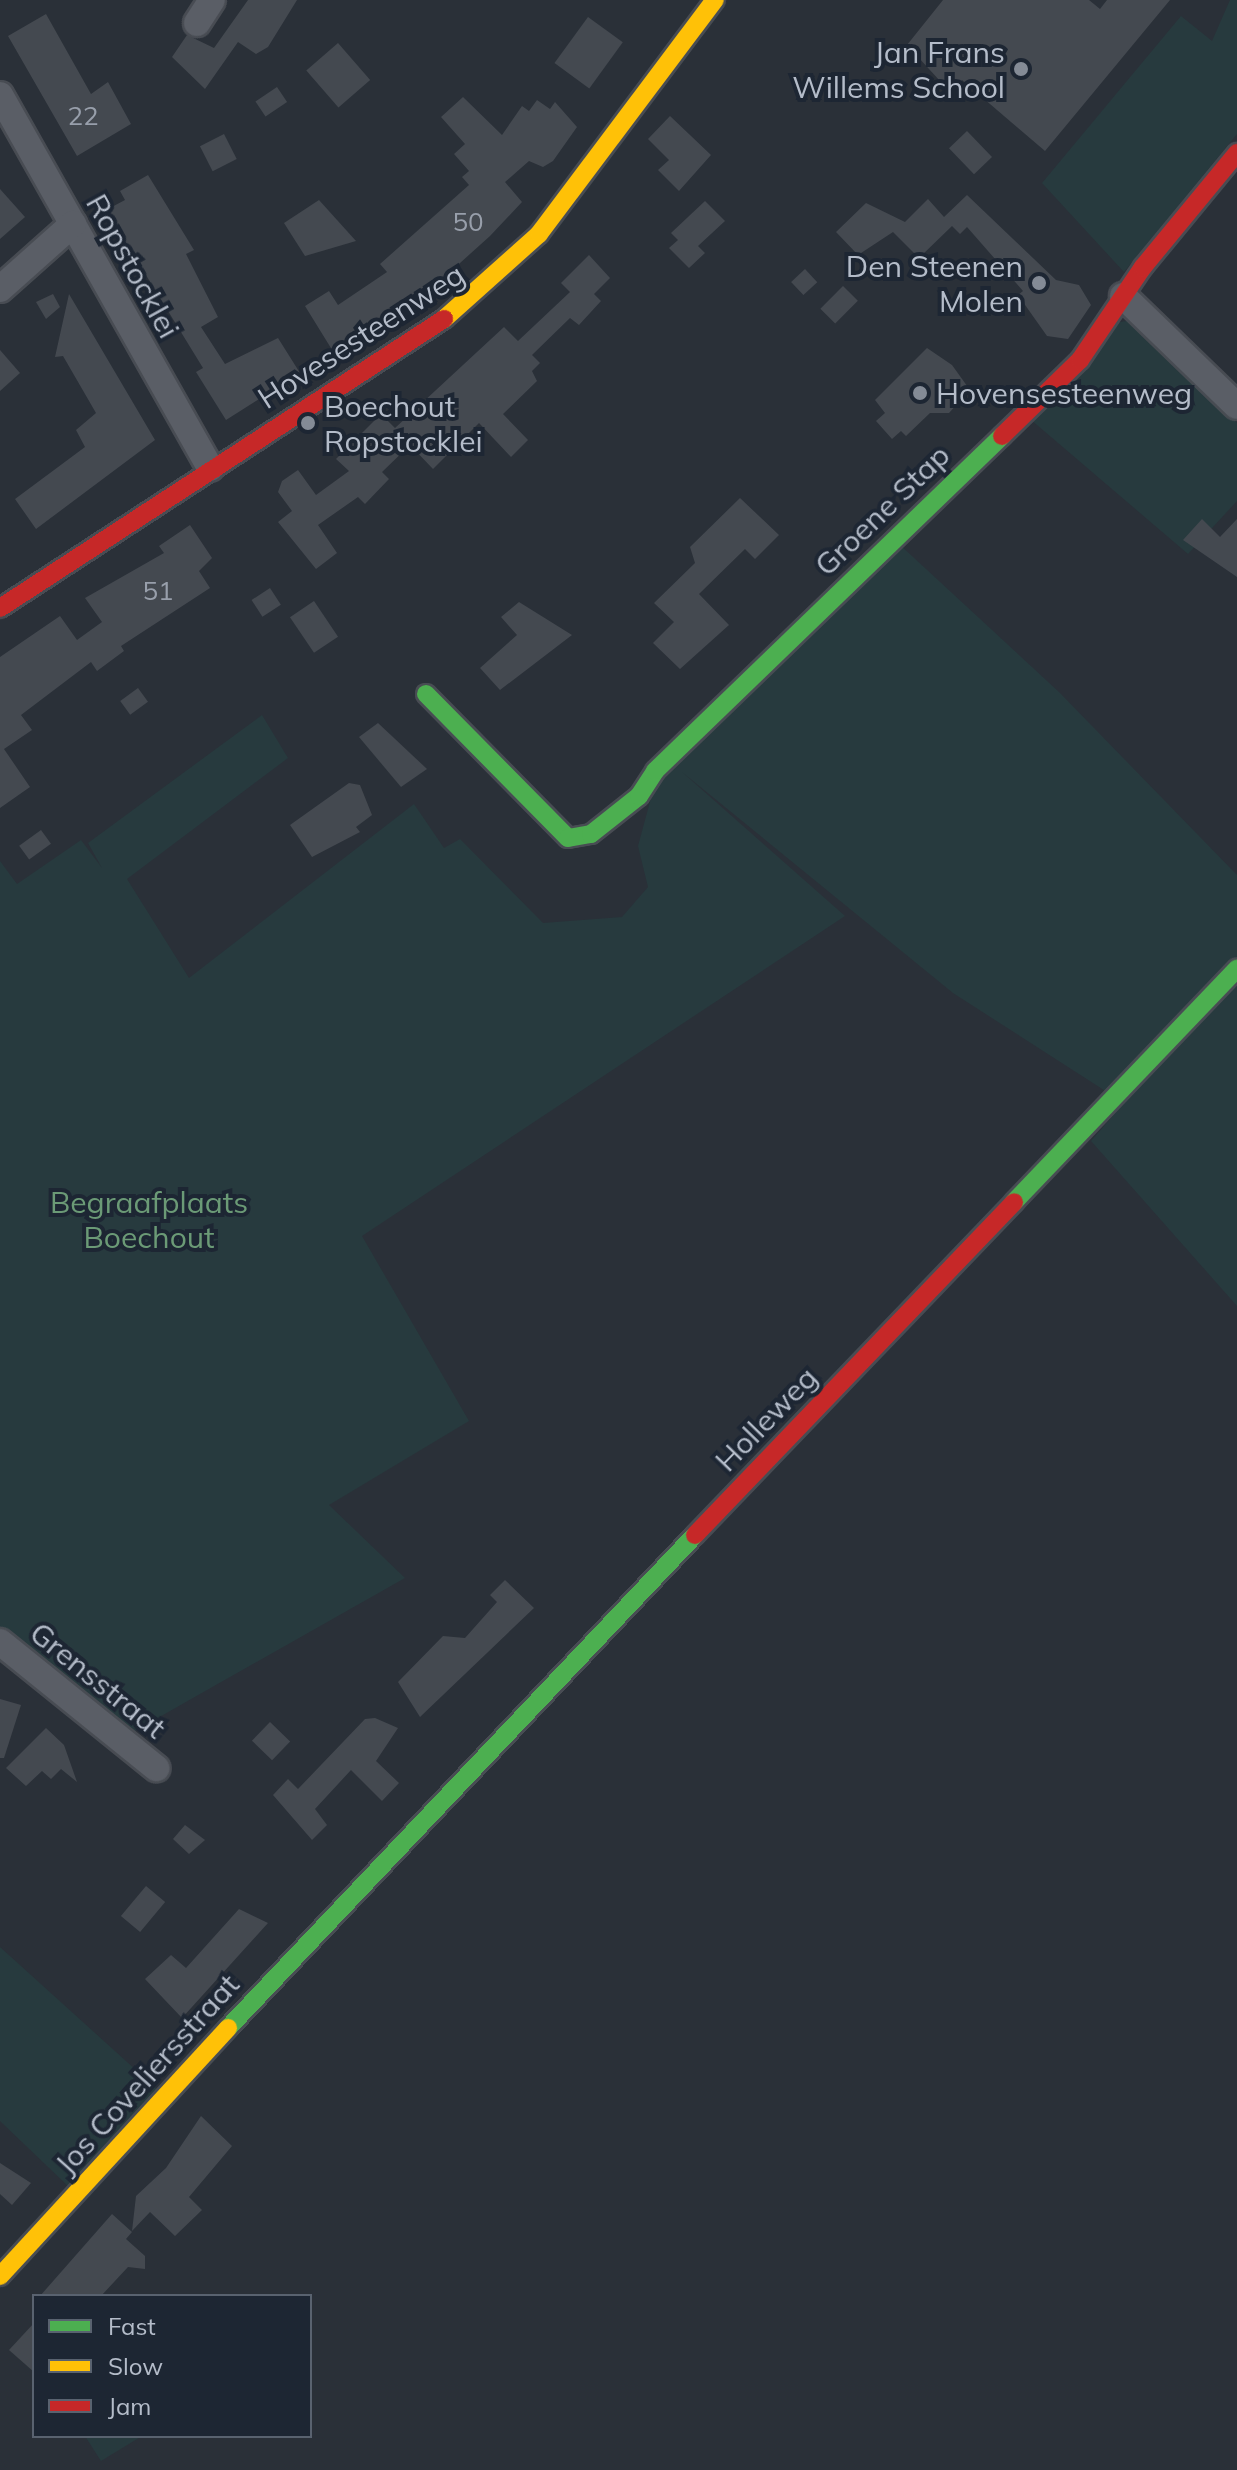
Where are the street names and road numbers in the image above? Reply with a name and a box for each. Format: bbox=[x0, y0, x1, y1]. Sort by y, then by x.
street label: Ropstocklei bbox=[79, 188, 187, 344]
street label: Hovesesteenweg bbox=[251, 256, 471, 416]
street label: Groene Stap bbox=[807, 437, 957, 583]
street label: Holleweg bbox=[708, 1359, 824, 1479]
street label: Grensstraat bbox=[23, 1614, 173, 1746]
street label: Jos Coveliersstraat bbox=[48, 1967, 246, 2181]

